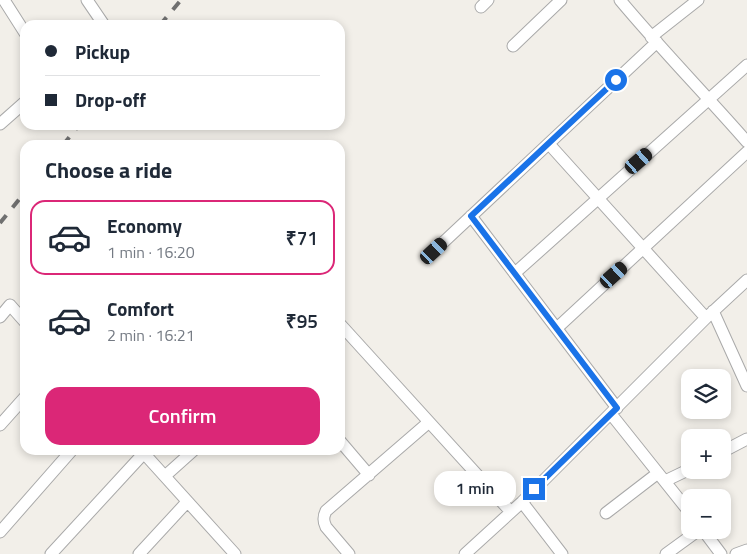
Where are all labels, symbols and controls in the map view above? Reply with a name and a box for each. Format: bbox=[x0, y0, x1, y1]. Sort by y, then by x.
text: Pickup bbox=[75, 37, 130, 66]
route start bbox=[605, 69, 627, 91]
text: Drop-off bbox=[75, 85, 146, 114]
car bbox=[622, 145, 655, 177]
text: Choose a ride bbox=[45, 153, 172, 187]
text: Economy bbox=[107, 211, 182, 240]
icon: car bbox=[47, 215, 92, 260]
text: ₹71 bbox=[286, 223, 318, 252]
car bbox=[417, 235, 450, 267]
text: 1 min · 16:20 bbox=[107, 240, 195, 264]
car bbox=[597, 259, 630, 291]
text: Comfort bbox=[107, 294, 174, 323]
icon: car bbox=[47, 298, 92, 343]
text: ₹95 bbox=[286, 306, 318, 335]
text: 2 min · 16:21 bbox=[107, 323, 195, 347]
map controls bbox=[681, 369, 731, 539]
button: layers bbox=[681, 369, 731, 419]
button: Confirm bbox=[45, 387, 320, 445]
button: + bbox=[681, 429, 731, 479]
callout: 1 min bbox=[434, 472, 516, 506]
text: 1 min bbox=[456, 476, 494, 500]
route end bbox=[523, 478, 545, 500]
button: − bbox=[681, 489, 731, 539]

